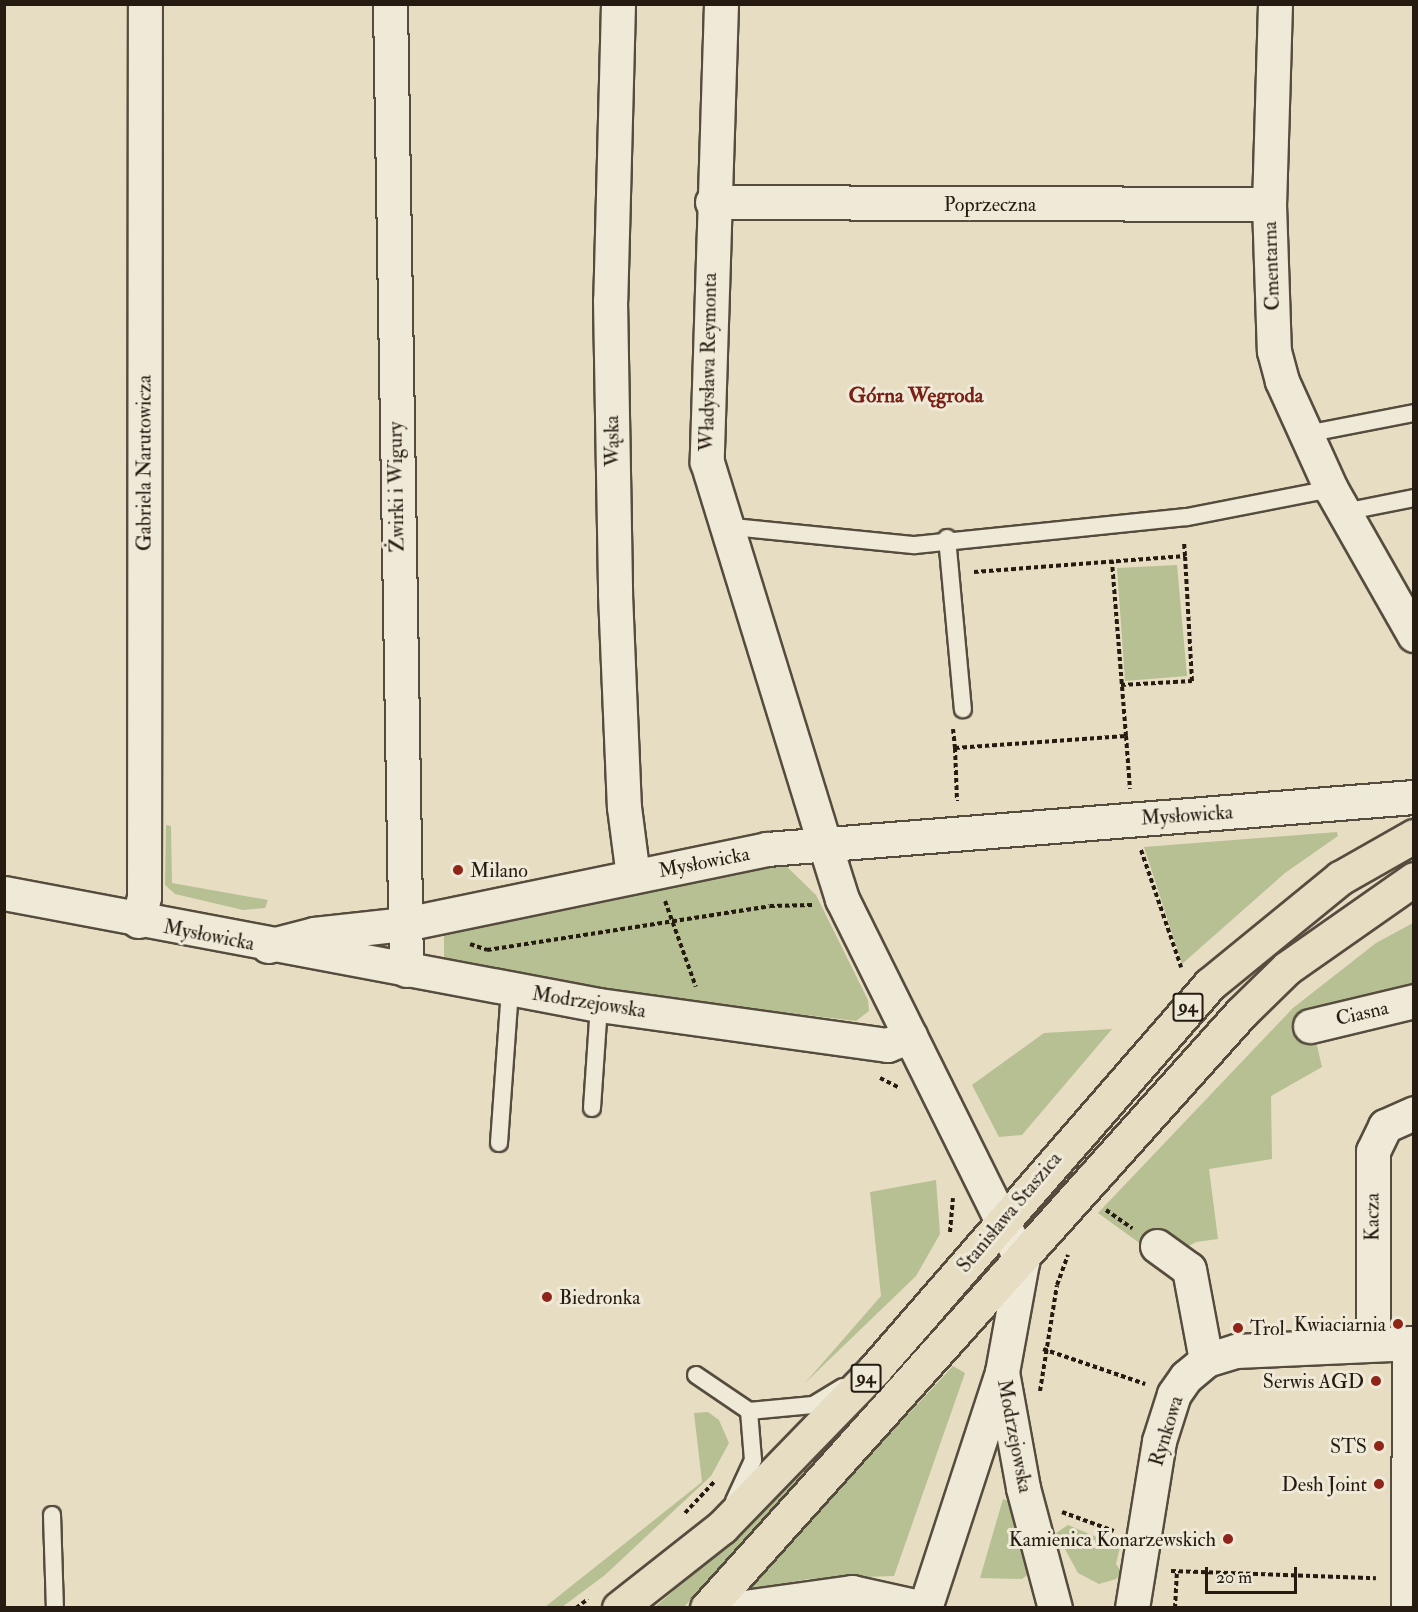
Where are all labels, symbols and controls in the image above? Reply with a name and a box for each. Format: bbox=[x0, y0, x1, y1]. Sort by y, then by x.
street label: Poprzeczna bbox=[944, 192, 1036, 216]
street label: Cmentarna bbox=[1257, 221, 1285, 311]
street label: Władysława Reymonta bbox=[694, 272, 722, 452]
street label: Gabriela Narutowicza bbox=[132, 375, 156, 551]
district label: Górna Węgroda bbox=[849, 383, 983, 409]
street label: Wąska bbox=[600, 415, 624, 467]
street label: Żwirki i Wigury bbox=[383, 421, 409, 553]
street label: Mysłowicka bbox=[1140, 800, 1234, 830]
street label: Mysłowicka bbox=[656, 841, 752, 883]
place label: Milano bbox=[470, 858, 528, 882]
marker: Milano bbox=[451, 863, 465, 877]
street label: Mysłowicka bbox=[161, 914, 257, 956]
street label: Modrzejowska bbox=[530, 981, 648, 1023]
road number: 94 bbox=[1172, 992, 1204, 1022]
street label: Ciasna bbox=[1333, 995, 1391, 1031]
street label: Stanisława Staszica bbox=[952, 1147, 1066, 1277]
street label: Kacza bbox=[1360, 1193, 1384, 1241]
place label: Biedronka bbox=[559, 1285, 640, 1309]
marker: Biedronka bbox=[540, 1290, 554, 1304]
place label: Kwiaciarnia bbox=[1294, 1312, 1386, 1336]
place label: Trol bbox=[1250, 1316, 1285, 1340]
marker: Kwiaciarnia bbox=[1391, 1317, 1405, 1331]
marker: Trol bbox=[1231, 1321, 1245, 1335]
road number: 94 bbox=[850, 1363, 882, 1393]
place label: Serwis AGD bbox=[1263, 1369, 1364, 1393]
marker: Serwis AGD bbox=[1369, 1374, 1383, 1388]
street label: Modrzejowska bbox=[992, 1377, 1038, 1495]
street label: Rynkowa bbox=[1144, 1393, 1188, 1469]
place label: STS bbox=[1330, 1434, 1367, 1458]
marker: STS bbox=[1372, 1439, 1386, 1453]
place label: Desh Joint bbox=[1282, 1472, 1367, 1496]
marker: Desh Joint bbox=[1372, 1477, 1386, 1491]
place label: Kamienica Konarzewskich bbox=[1009, 1527, 1216, 1551]
marker: Kamienica Konarzewskich bbox=[1221, 1532, 1235, 1546]
scale bar bbox=[1208, 1555, 1300, 1593]
text: 20 m bbox=[1216, 1566, 1252, 1589]

